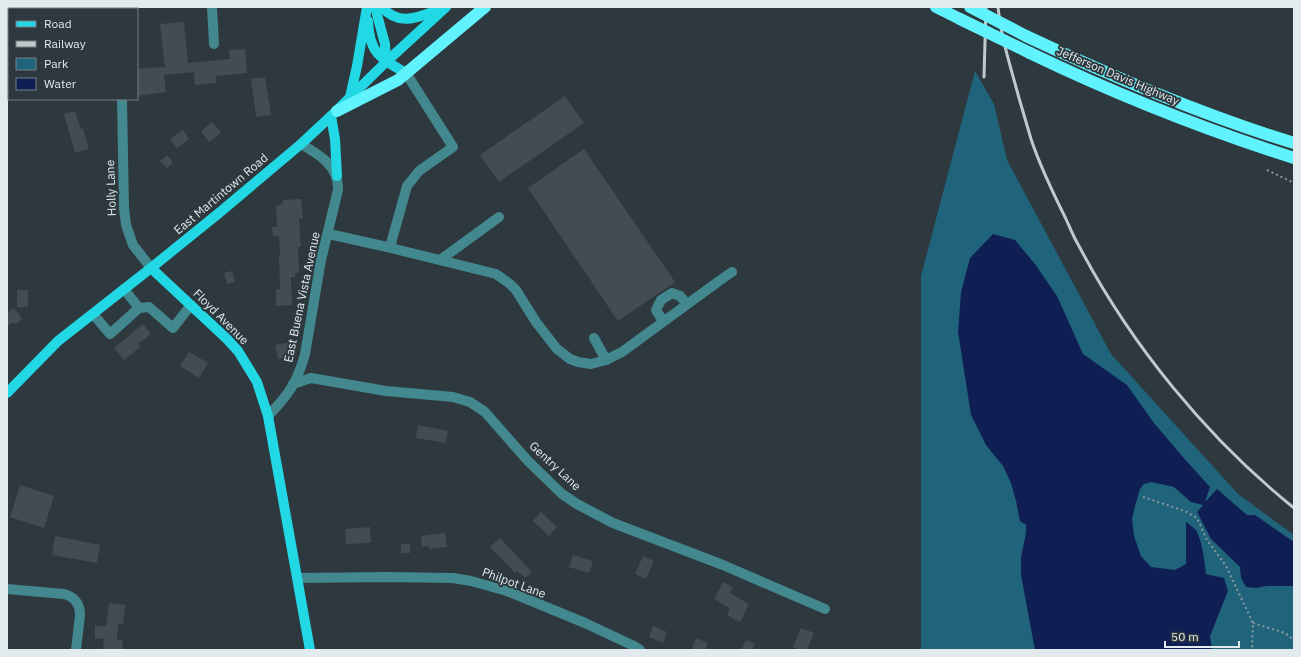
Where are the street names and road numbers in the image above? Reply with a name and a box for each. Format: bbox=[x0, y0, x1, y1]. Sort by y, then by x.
street label: Jefferson Davis Highway bbox=[1055, 43, 1182, 108]
street label: East Martintown Road bbox=[171, 150, 271, 237]
street label: Holly Lane bbox=[102, 159, 119, 216]
street label: East Buena Vista Avenue bbox=[280, 230, 323, 364]
street label: Floyd Avenue bbox=[190, 286, 253, 348]
street label: Gentry Lane bbox=[526, 438, 585, 494]
street label: Philpot Lane bbox=[480, 564, 549, 601]

